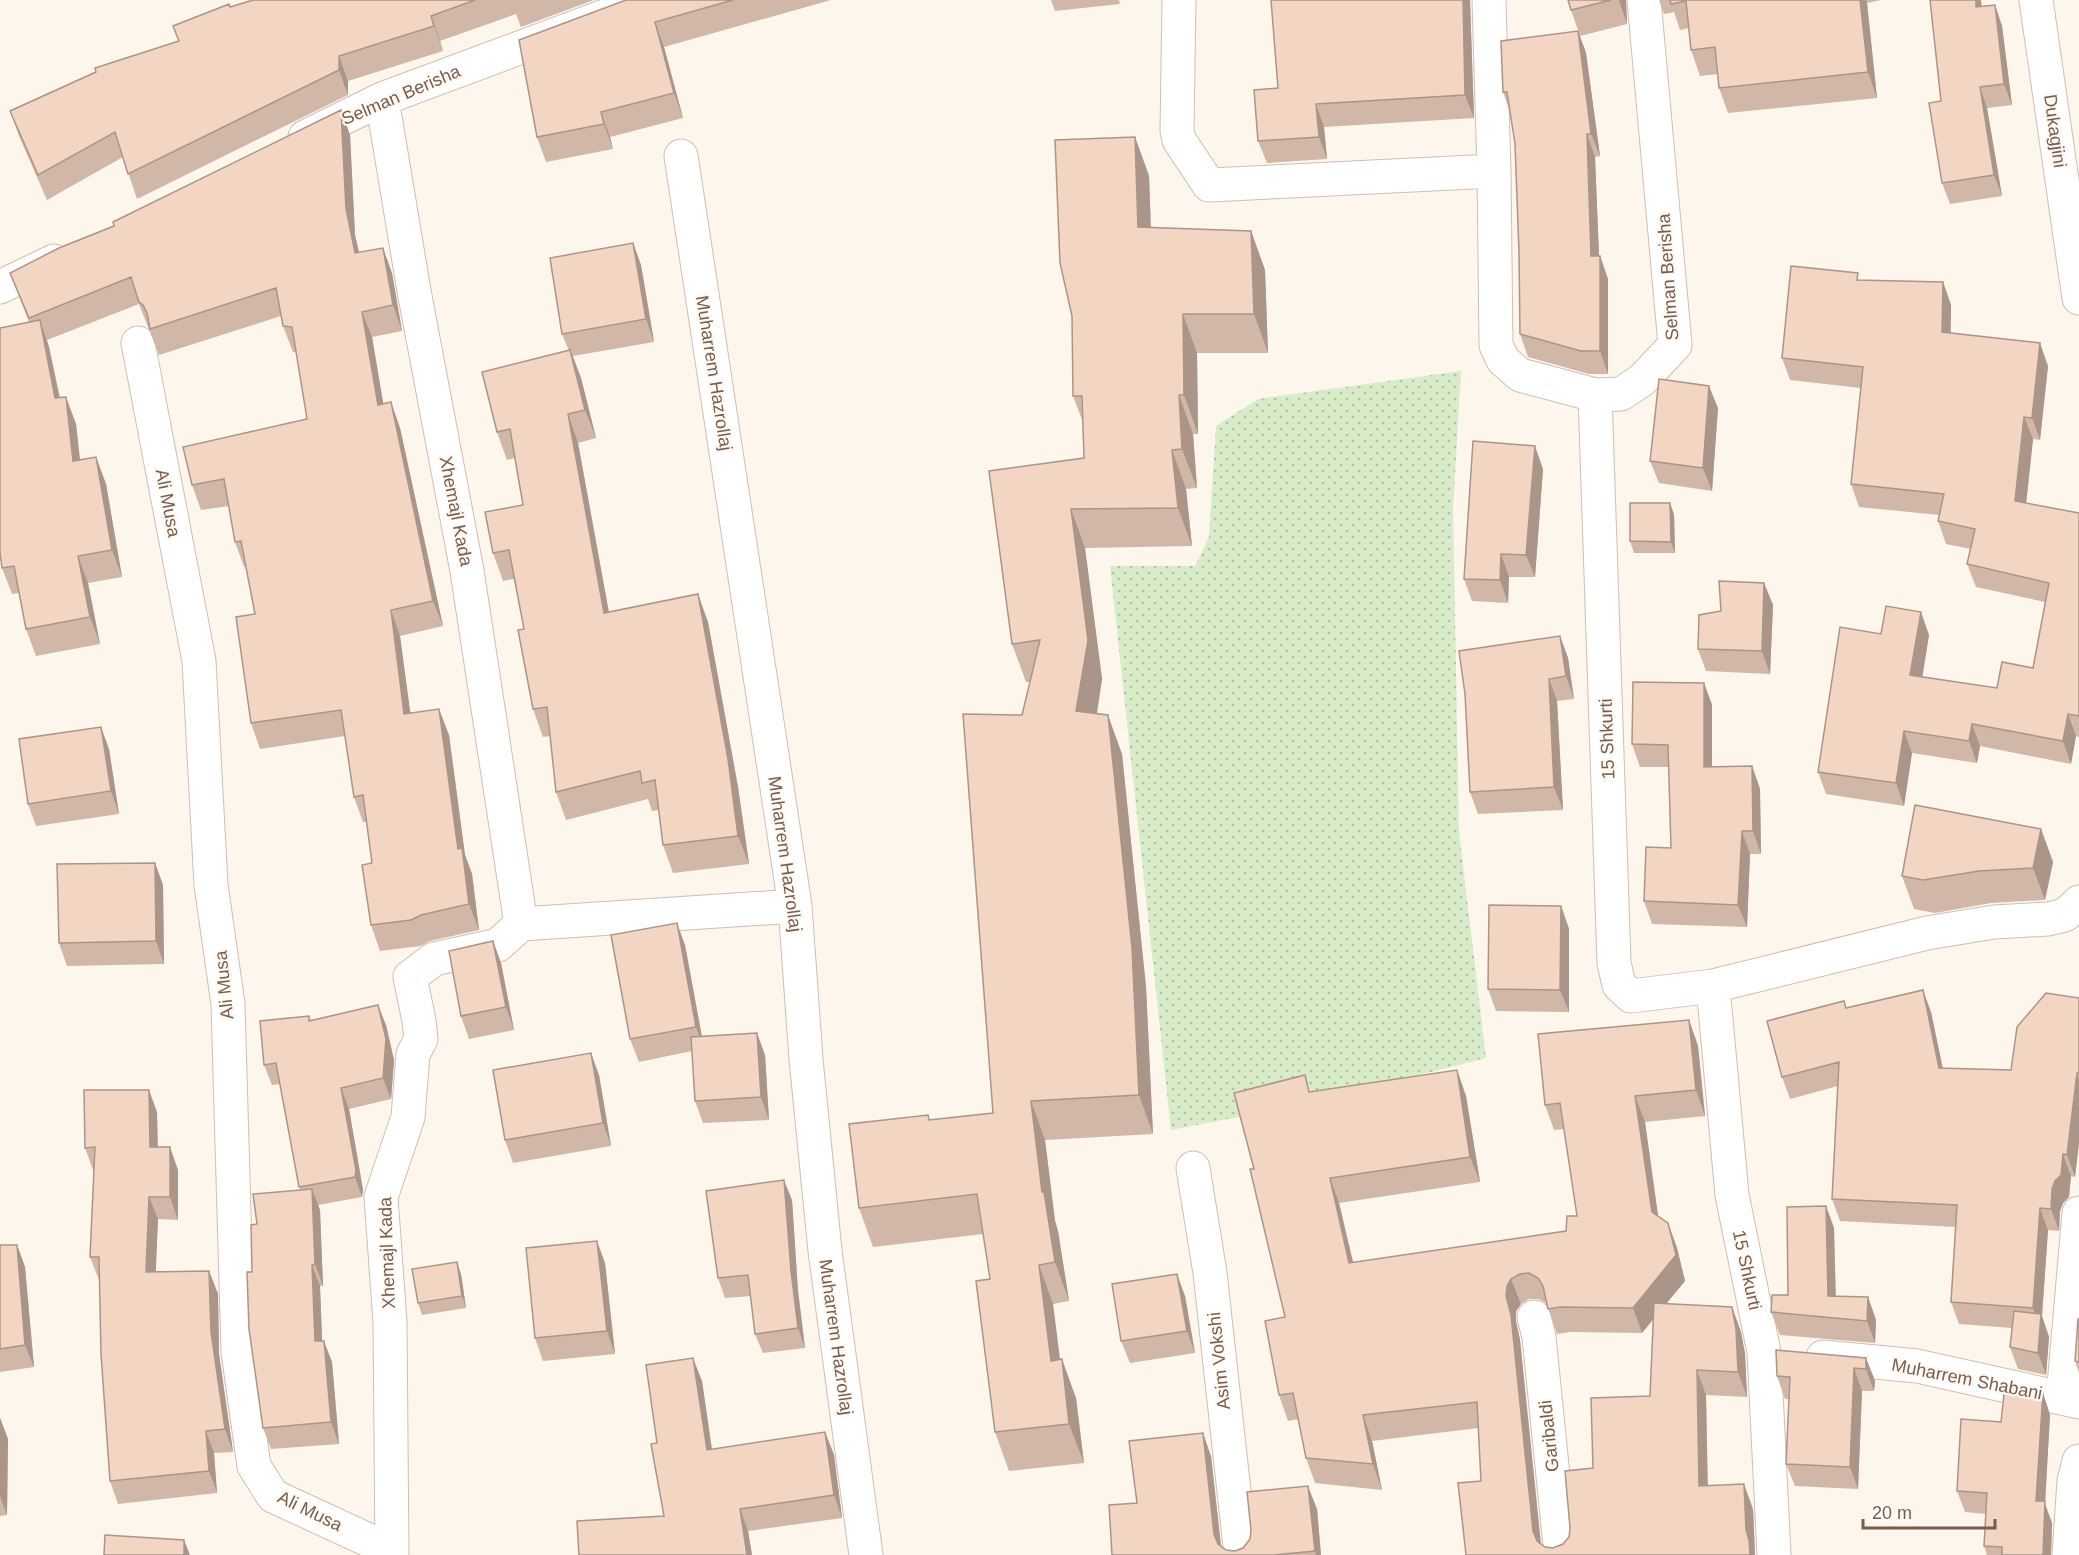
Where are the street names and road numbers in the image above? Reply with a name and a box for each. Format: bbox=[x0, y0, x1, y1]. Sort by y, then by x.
street label: Selman Berisha bbox=[339, 61, 464, 129]
street label: Dukagjini bbox=[2040, 93, 2070, 169]
street label: Selman Berisha bbox=[1654, 212, 1682, 341]
street label: Muharrem Hazrollaj bbox=[692, 294, 736, 452]
street label: Xhemajl Kada bbox=[435, 454, 477, 569]
street label: Ali Musa bbox=[152, 467, 185, 540]
street label: 15 Shkurti bbox=[1596, 698, 1618, 780]
street label: Muharrem Hazrollaj bbox=[764, 775, 806, 933]
street label: Ali Musa bbox=[210, 949, 238, 1020]
street label: Xhemajl Kada bbox=[375, 1196, 399, 1309]
street label: 15 Shkurti bbox=[1729, 1228, 1765, 1312]
street label: Muharrem Hazrollaj bbox=[815, 1258, 857, 1416]
street label: Asim Vokshi bbox=[1204, 1311, 1234, 1411]
street label: Muharrem Shabani bbox=[1890, 1355, 2044, 1403]
street label: Garibaldi bbox=[1535, 1399, 1563, 1473]
street label: Ali Musa bbox=[275, 1487, 346, 1536]

